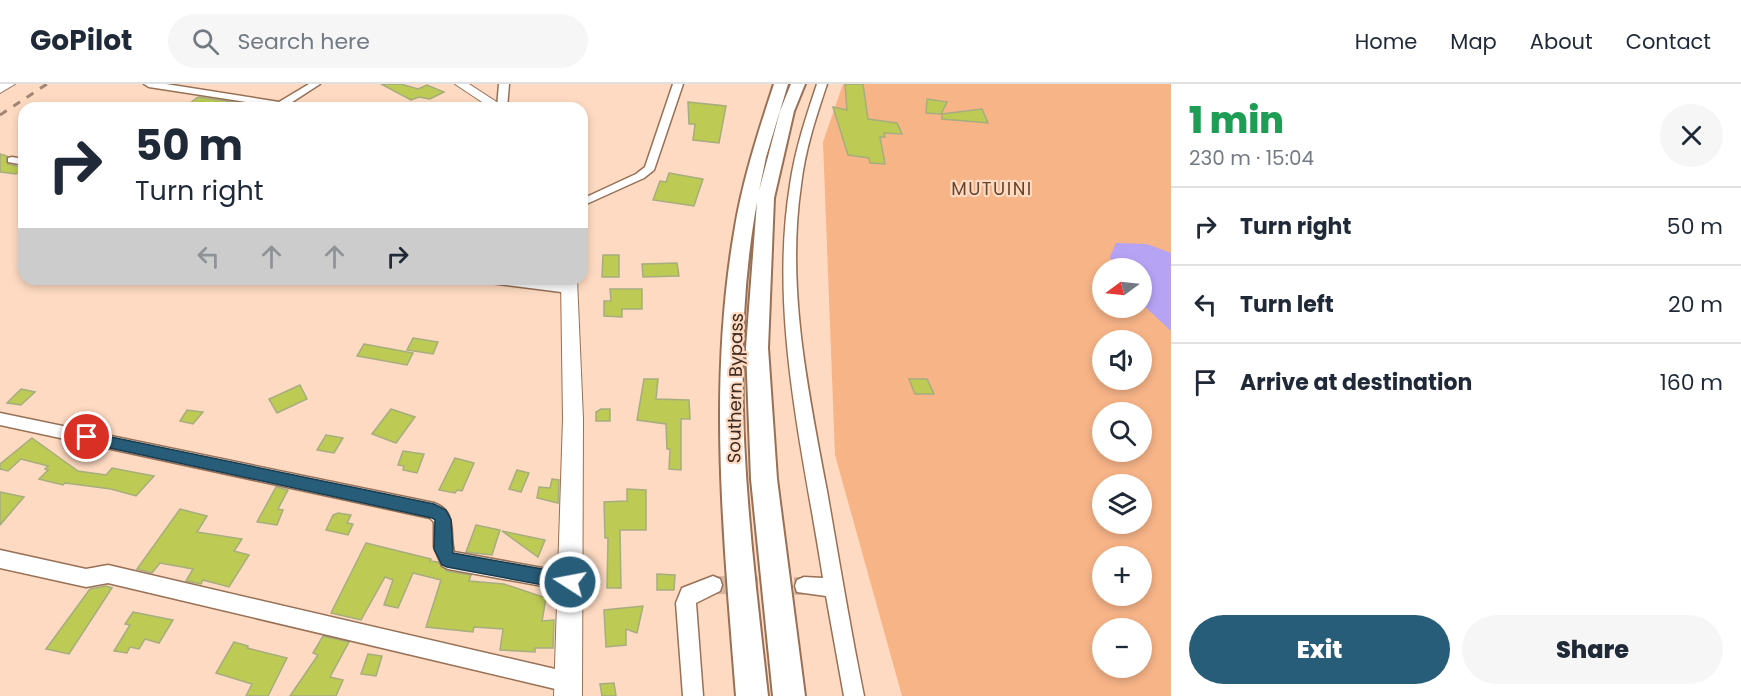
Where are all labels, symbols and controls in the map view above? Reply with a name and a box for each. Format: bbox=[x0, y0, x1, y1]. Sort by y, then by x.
search box bbox=[168, 14, 588, 68]
text: GoPilot bbox=[30, 21, 132, 60]
icon: search bbox=[189, 25, 222, 58]
text: Search here bbox=[237, 26, 370, 57]
text: Home bbox=[1355, 27, 1417, 56]
text: Map bbox=[1450, 27, 1497, 56]
text: About bbox=[1530, 27, 1593, 56]
text: Contact bbox=[1626, 27, 1711, 56]
text: 1 min bbox=[1189, 95, 1284, 146]
button: close bbox=[1660, 104, 1723, 167]
text: 50 m bbox=[135, 116, 243, 175]
icon: right bbox=[36, 126, 114, 204]
text: 230 m · 15:04 bbox=[1189, 144, 1314, 172]
text: Turn right bbox=[135, 172, 264, 209]
district label: MUTUINI bbox=[951, 176, 1033, 201]
icon: right bbox=[1189, 210, 1222, 243]
text: Turn right bbox=[1240, 211, 1351, 242]
text: 50 m bbox=[1667, 211, 1723, 242]
icon: left bbox=[192, 240, 225, 273]
icon: ahead bbox=[255, 240, 288, 273]
icon: ahead bbox=[318, 240, 351, 273]
icon: right bbox=[381, 240, 414, 273]
north arrow bbox=[1092, 258, 1152, 318]
map controls bbox=[1092, 258, 1152, 678]
icon: left bbox=[1189, 288, 1222, 321]
text: Turn left bbox=[1240, 289, 1334, 320]
text: 20 m bbox=[1668, 289, 1723, 320]
street label: Southern Bypass bbox=[721, 313, 749, 463]
button: sound bbox=[1092, 330, 1152, 390]
icon: arrive bbox=[1189, 366, 1222, 399]
text: Arrive at destination bbox=[1240, 367, 1472, 398]
text: 160 m bbox=[1660, 367, 1723, 398]
button: search bbox=[1092, 402, 1152, 462]
pin bbox=[61, 411, 112, 462]
icon: arrive bbox=[70, 420, 103, 453]
button: layers bbox=[1092, 474, 1152, 534]
button: + bbox=[1092, 546, 1152, 606]
position arrow bbox=[538, 550, 602, 614]
button: Exit bbox=[1189, 615, 1450, 684]
button: Share bbox=[1462, 615, 1723, 684]
button: − bbox=[1092, 618, 1152, 678]

